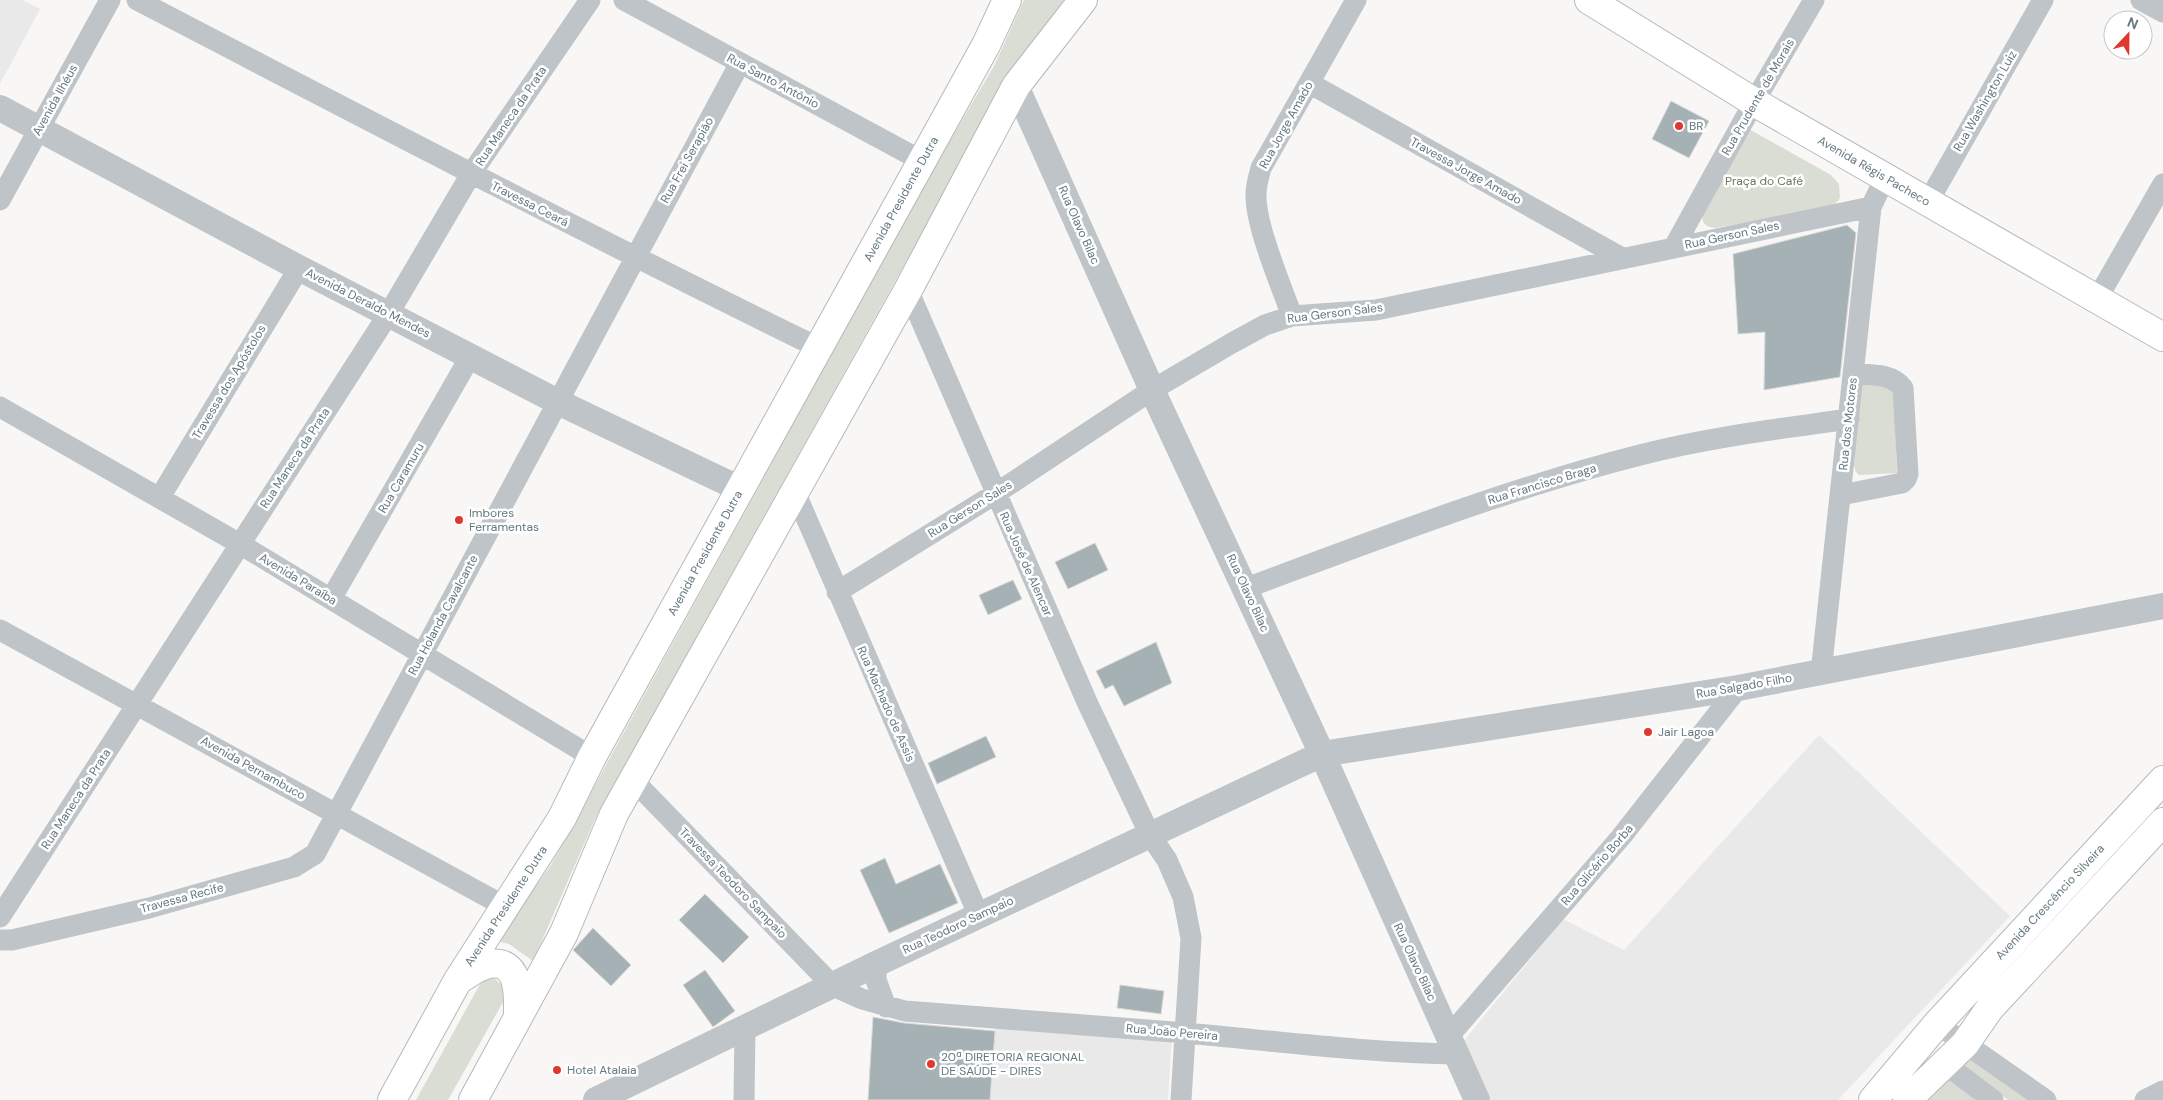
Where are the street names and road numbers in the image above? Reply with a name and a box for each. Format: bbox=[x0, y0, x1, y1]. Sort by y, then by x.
street label: Rua Prudente de Morais bbox=[1718, 36, 1798, 158]
street label: Rua Washington Luiz bbox=[1950, 48, 2020, 154]
street label: Rua Santo Antônio bbox=[724, 50, 822, 112]
street label: Avenida Ilhéus bbox=[29, 61, 81, 139]
street label: Rua Maneca da Prata bbox=[472, 63, 550, 169]
street label: Rua Jorge Amado bbox=[1255, 79, 1317, 171]
street label: Rua Frei Serapião bbox=[657, 114, 717, 206]
street label: Avenida Régis Pacheco bbox=[1815, 132, 1933, 210]
street label: Avenida Presidente Dutra bbox=[860, 134, 942, 264]
street label: Travessa Jorge Amado bbox=[1407, 134, 1525, 208]
street label: Travessa Ceará bbox=[489, 178, 571, 230]
street label: Rua Olavo Bilac bbox=[1055, 183, 1104, 267]
street label: Rua Gerson Sales bbox=[1683, 217, 1781, 253]
street label: Avenida Deraldo Mendes bbox=[303, 265, 433, 341]
street label: Rua Gerson Sales bbox=[1286, 299, 1384, 327]
street label: Travessa dos Apóstolos bbox=[188, 322, 270, 442]
street label: Rua dos Motores bbox=[1835, 377, 1861, 471]
street label: Rua Maneca da Prata bbox=[256, 405, 334, 511]
street label: Rua Caramuru bbox=[374, 440, 428, 516]
street label: Rua Francisco Braga bbox=[1486, 460, 1598, 508]
street label: Rua Gerson Sales bbox=[925, 477, 1015, 541]
street label: Avenida Presidente Dutra bbox=[664, 488, 746, 618]
street label: Rua José de Alencar bbox=[996, 509, 1056, 619]
street label: Avenida Paraíba bbox=[256, 549, 340, 609]
street label: Rua Olavo Bilac bbox=[1223, 551, 1273, 635]
street label: Rua Holanda Cavalcante bbox=[404, 552, 482, 678]
street label: Rua Machado de Assis bbox=[853, 644, 919, 764]
street label: Rua Salgado Filho bbox=[1695, 670, 1793, 702]
street label: Avenida Pernambuco bbox=[198, 733, 308, 803]
street label: Rua Maneca da Prata bbox=[37, 746, 115, 852]
street label: Rua Glicério Borba bbox=[1557, 821, 1637, 909]
street label: Travessa Teodoro Sampaio bbox=[676, 824, 790, 942]
street label: Avenida Crescêncio Silveira bbox=[1992, 841, 2108, 963]
street label: Avenida Presidente Dutra bbox=[461, 843, 551, 969]
street label: Travessa Recife bbox=[139, 879, 225, 917]
street label: Rua Teodoro Sampaio bbox=[900, 892, 1016, 958]
street label: Rua Olavo Bilac bbox=[1390, 920, 1440, 1004]
street label: Rua João Pereira bbox=[1125, 1020, 1219, 1044]

